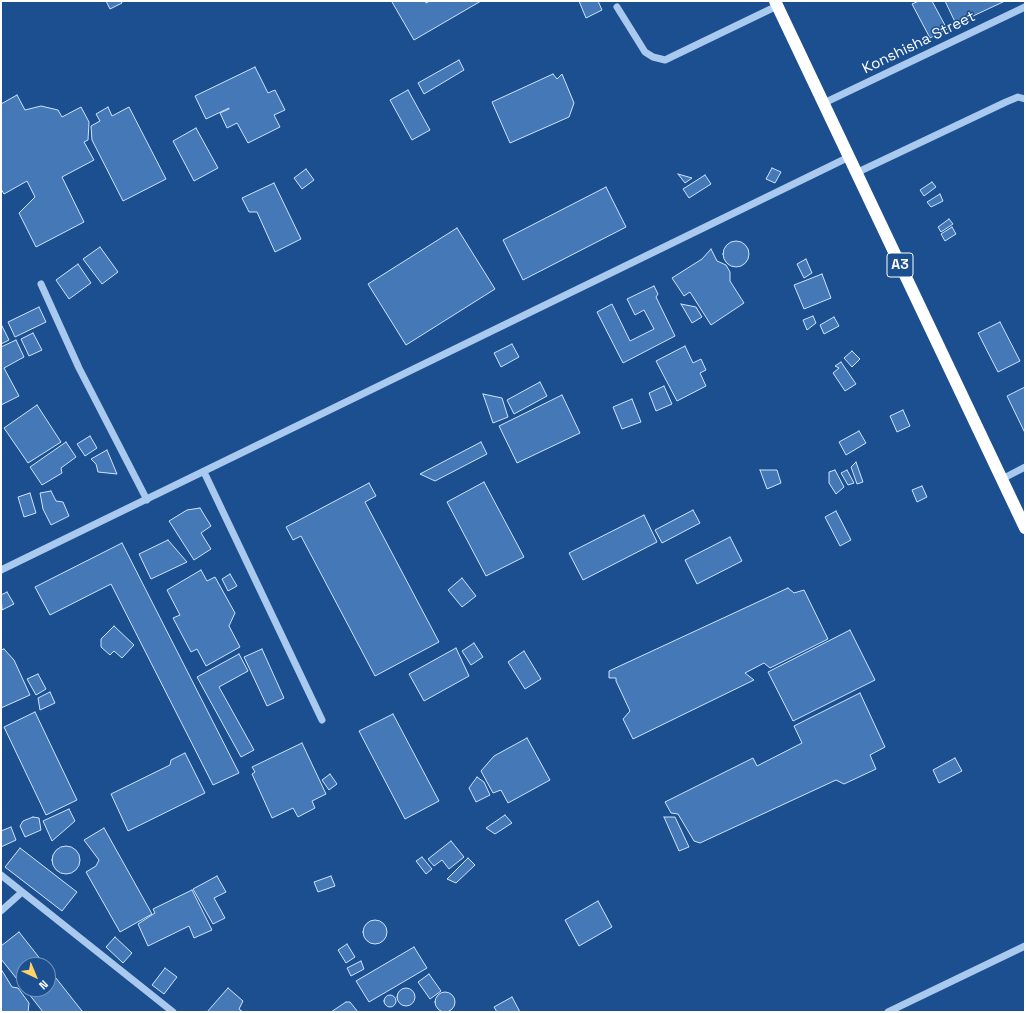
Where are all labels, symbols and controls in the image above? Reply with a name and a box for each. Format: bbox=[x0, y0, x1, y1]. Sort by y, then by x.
street label: Konshisha Street bbox=[860, 8, 978, 78]
road number: A3 bbox=[887, 253, 913, 277]
north arrow bbox=[16, 957, 56, 997]
text: N bbox=[36, 977, 51, 993]

